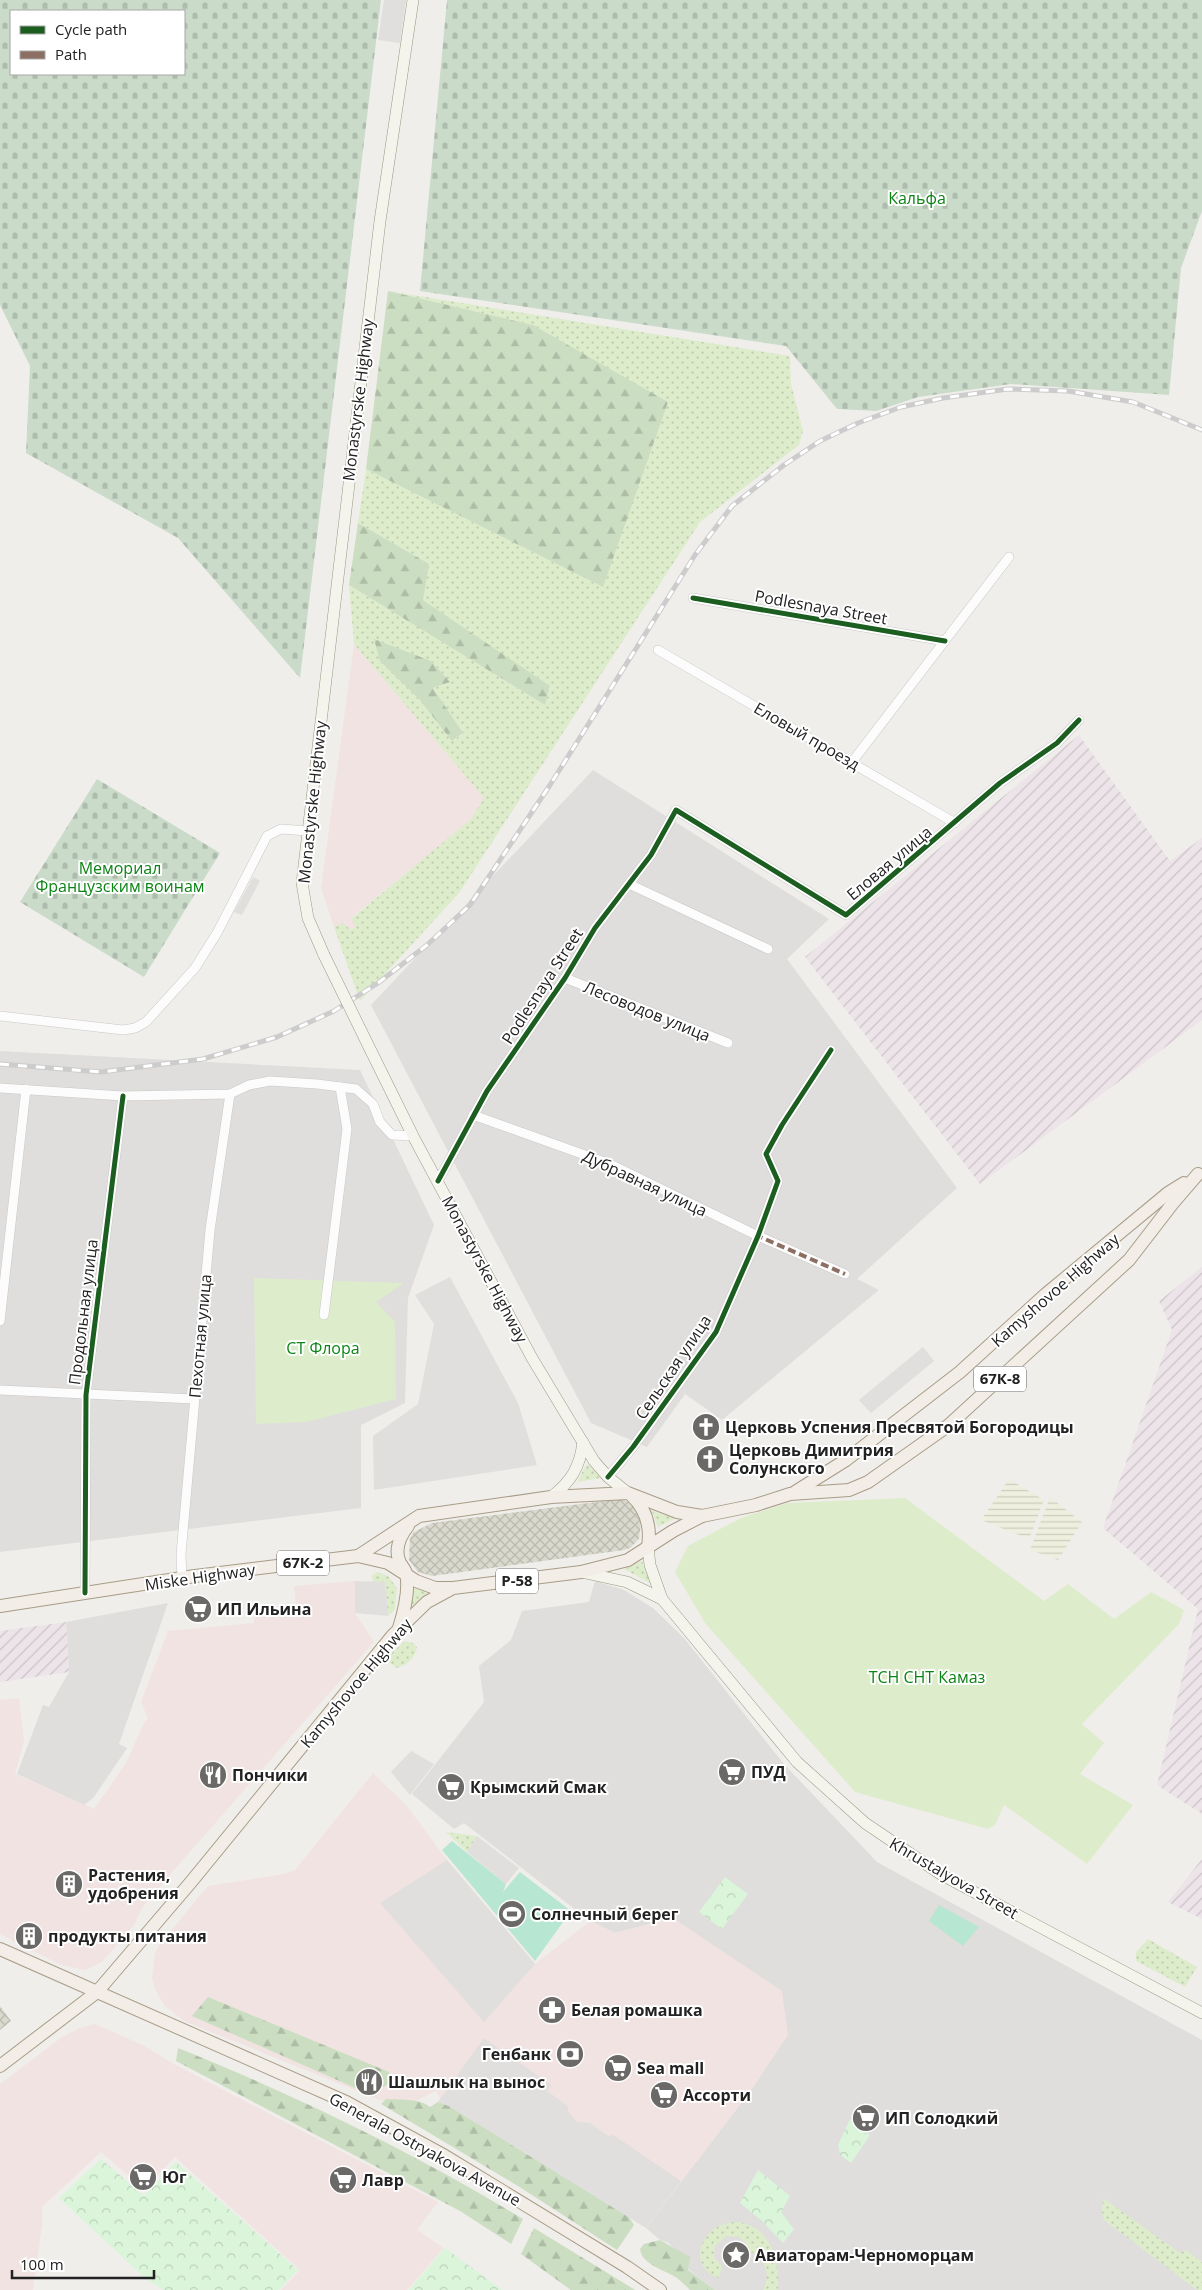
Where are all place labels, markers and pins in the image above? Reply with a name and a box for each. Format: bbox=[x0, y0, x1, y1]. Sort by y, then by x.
church icon: Церковь Успения Пресвятой Богородицы bbox=[691, 1412, 721, 1442]
place label: Церковь Успения Пресвятой Богородицы bbox=[725, 1416, 1074, 1438]
place label: Церковь Димитрия Солунского bbox=[729, 1439, 894, 1479]
church icon: Церковь Димитрия Солунского bbox=[695, 1444, 725, 1474]
supermarket icon: ИП Ильина bbox=[183, 1594, 213, 1624]
place label: ИП Ильина bbox=[217, 1598, 311, 1620]
supermarket icon: ПУД bbox=[717, 1757, 747, 1787]
restaurant icon: Пончики bbox=[198, 1760, 228, 1790]
place label: ПУД bbox=[751, 1761, 786, 1783]
place label: Пончики bbox=[232, 1764, 308, 1786]
supermarket icon: Крымский Смак bbox=[436, 1772, 466, 1802]
place label: Крымский Смак bbox=[470, 1776, 607, 1798]
place label: Растения, удобрения bbox=[88, 1864, 179, 1904]
building icon: Растения, удобрения bbox=[54, 1869, 84, 1899]
sports icon: Солнечный берег bbox=[497, 1899, 527, 1929]
place label: Солнечный берег bbox=[531, 1903, 679, 1925]
building icon: продукты питания bbox=[14, 1921, 44, 1951]
place label: продукты питания bbox=[48, 1925, 207, 1947]
pharmacy icon: Белая ромашка bbox=[537, 1995, 567, 2025]
place label: Белая ромашка bbox=[571, 1999, 703, 2021]
bank icon: Генбанк bbox=[555, 2039, 585, 2069]
place label: Генбанк bbox=[482, 2043, 551, 2065]
supermarket icon: Sea mall bbox=[603, 2053, 633, 2083]
place label: Sea mall bbox=[637, 2057, 704, 2079]
restaurant icon: Шашлык на вынос bbox=[354, 2067, 384, 2097]
place label: Шашлык на вынос bbox=[388, 2071, 545, 2093]
supermarket icon: Ассорти bbox=[649, 2080, 679, 2110]
place label: Ассорти bbox=[683, 2084, 751, 2106]
supermarket icon: ИП Солодкий bbox=[851, 2103, 881, 2133]
place label: ИП Солодкий bbox=[885, 2107, 998, 2129]
supermarket icon: Юг bbox=[128, 2162, 158, 2192]
supermarket icon: Лавр bbox=[328, 2165, 358, 2195]
place label: Юг bbox=[162, 2166, 187, 2188]
place label: Лавр bbox=[362, 2169, 404, 2191]
place icon: Авиаторам-Черноморцам bbox=[721, 2240, 751, 2270]
place label: Авиаторам-Черноморцам bbox=[755, 2244, 974, 2266]

